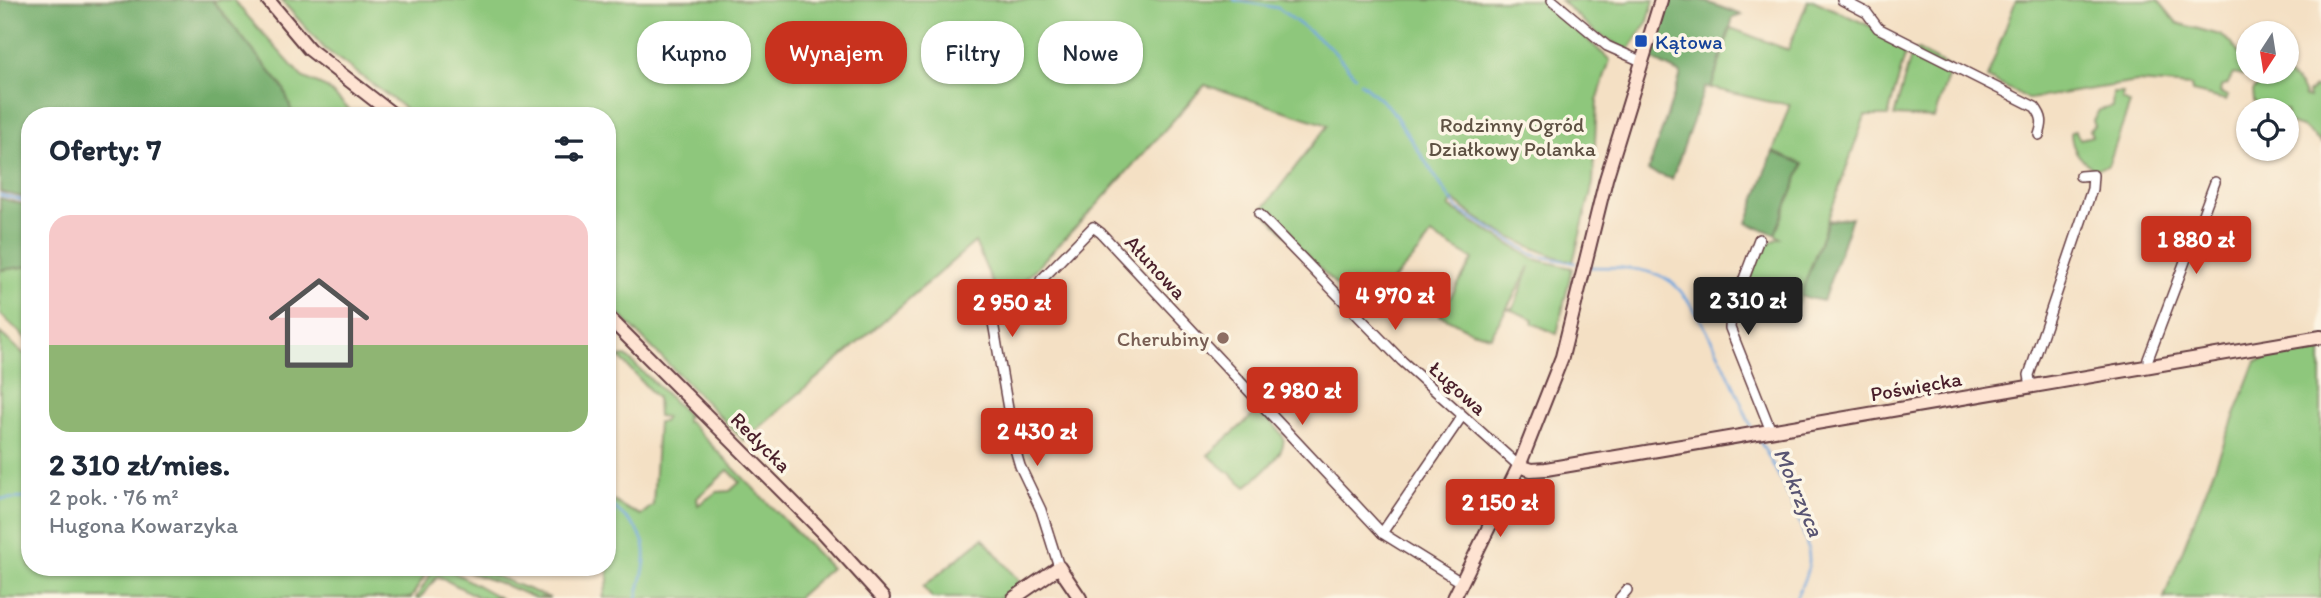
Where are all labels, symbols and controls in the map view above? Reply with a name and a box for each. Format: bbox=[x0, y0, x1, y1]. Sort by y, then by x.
chip: Kupno bbox=[637, 21, 751, 84]
chip: Wynajem bbox=[765, 21, 907, 84]
chip: Filtry bbox=[921, 21, 1024, 84]
chip: Nowe bbox=[1038, 21, 1143, 84]
north arrow bbox=[2236, 21, 2300, 84]
map controls bbox=[2236, 21, 2299, 161]
place label: Kątowa bbox=[1655, 29, 1723, 54]
marker: Kątowa bbox=[1633, 33, 1649, 49]
button: locate bbox=[2236, 98, 2299, 161]
park label: Rodzinny Ogród Działkowy Polanka bbox=[1428, 112, 1596, 161]
icon: filters bbox=[550, 130, 588, 168]
text: Oferty: 7 bbox=[49, 131, 161, 168]
pin: 1 880 zł bbox=[2124, 216, 2268, 276]
text: 1 880 zł bbox=[2157, 225, 2235, 253]
street label: Ałunowa bbox=[1120, 230, 1192, 304]
icon: home bbox=[256, 260, 382, 386]
pin: 4 970 zł bbox=[1323, 272, 1467, 332]
pin: 2 310 zł bbox=[1676, 278, 1820, 337]
pin: 2 950 zł bbox=[940, 280, 1084, 339]
text: 4 970 zł bbox=[1355, 281, 1435, 309]
text: 2 310 zł bbox=[1709, 286, 1787, 314]
text: 2 950 zł bbox=[973, 288, 1051, 316]
place label: Cherubiny bbox=[1117, 326, 1209, 351]
marker: Cherubiny bbox=[1215, 330, 1231, 346]
street label: Ługowa bbox=[1424, 356, 1492, 420]
street label: Poświęcka bbox=[1868, 366, 1964, 406]
pin: 2 980 zł bbox=[1230, 368, 1374, 427]
text: 2 980 zł bbox=[1263, 376, 1341, 404]
street label: Redycka bbox=[726, 407, 796, 477]
pin: 2 430 zł bbox=[965, 408, 1109, 468]
text: 2 430 zł bbox=[997, 417, 1077, 445]
water label: Mokrzyca bbox=[1768, 443, 1830, 541]
text: 2 310 zł/mies. bbox=[49, 446, 230, 483]
pin: 2 150 zł bbox=[1428, 480, 1572, 539]
text: 2 pok. · 76 m² bbox=[49, 483, 179, 511]
text: 2 150 zł bbox=[1462, 488, 1538, 516]
text: Hugona Kowarzyka bbox=[49, 511, 238, 539]

